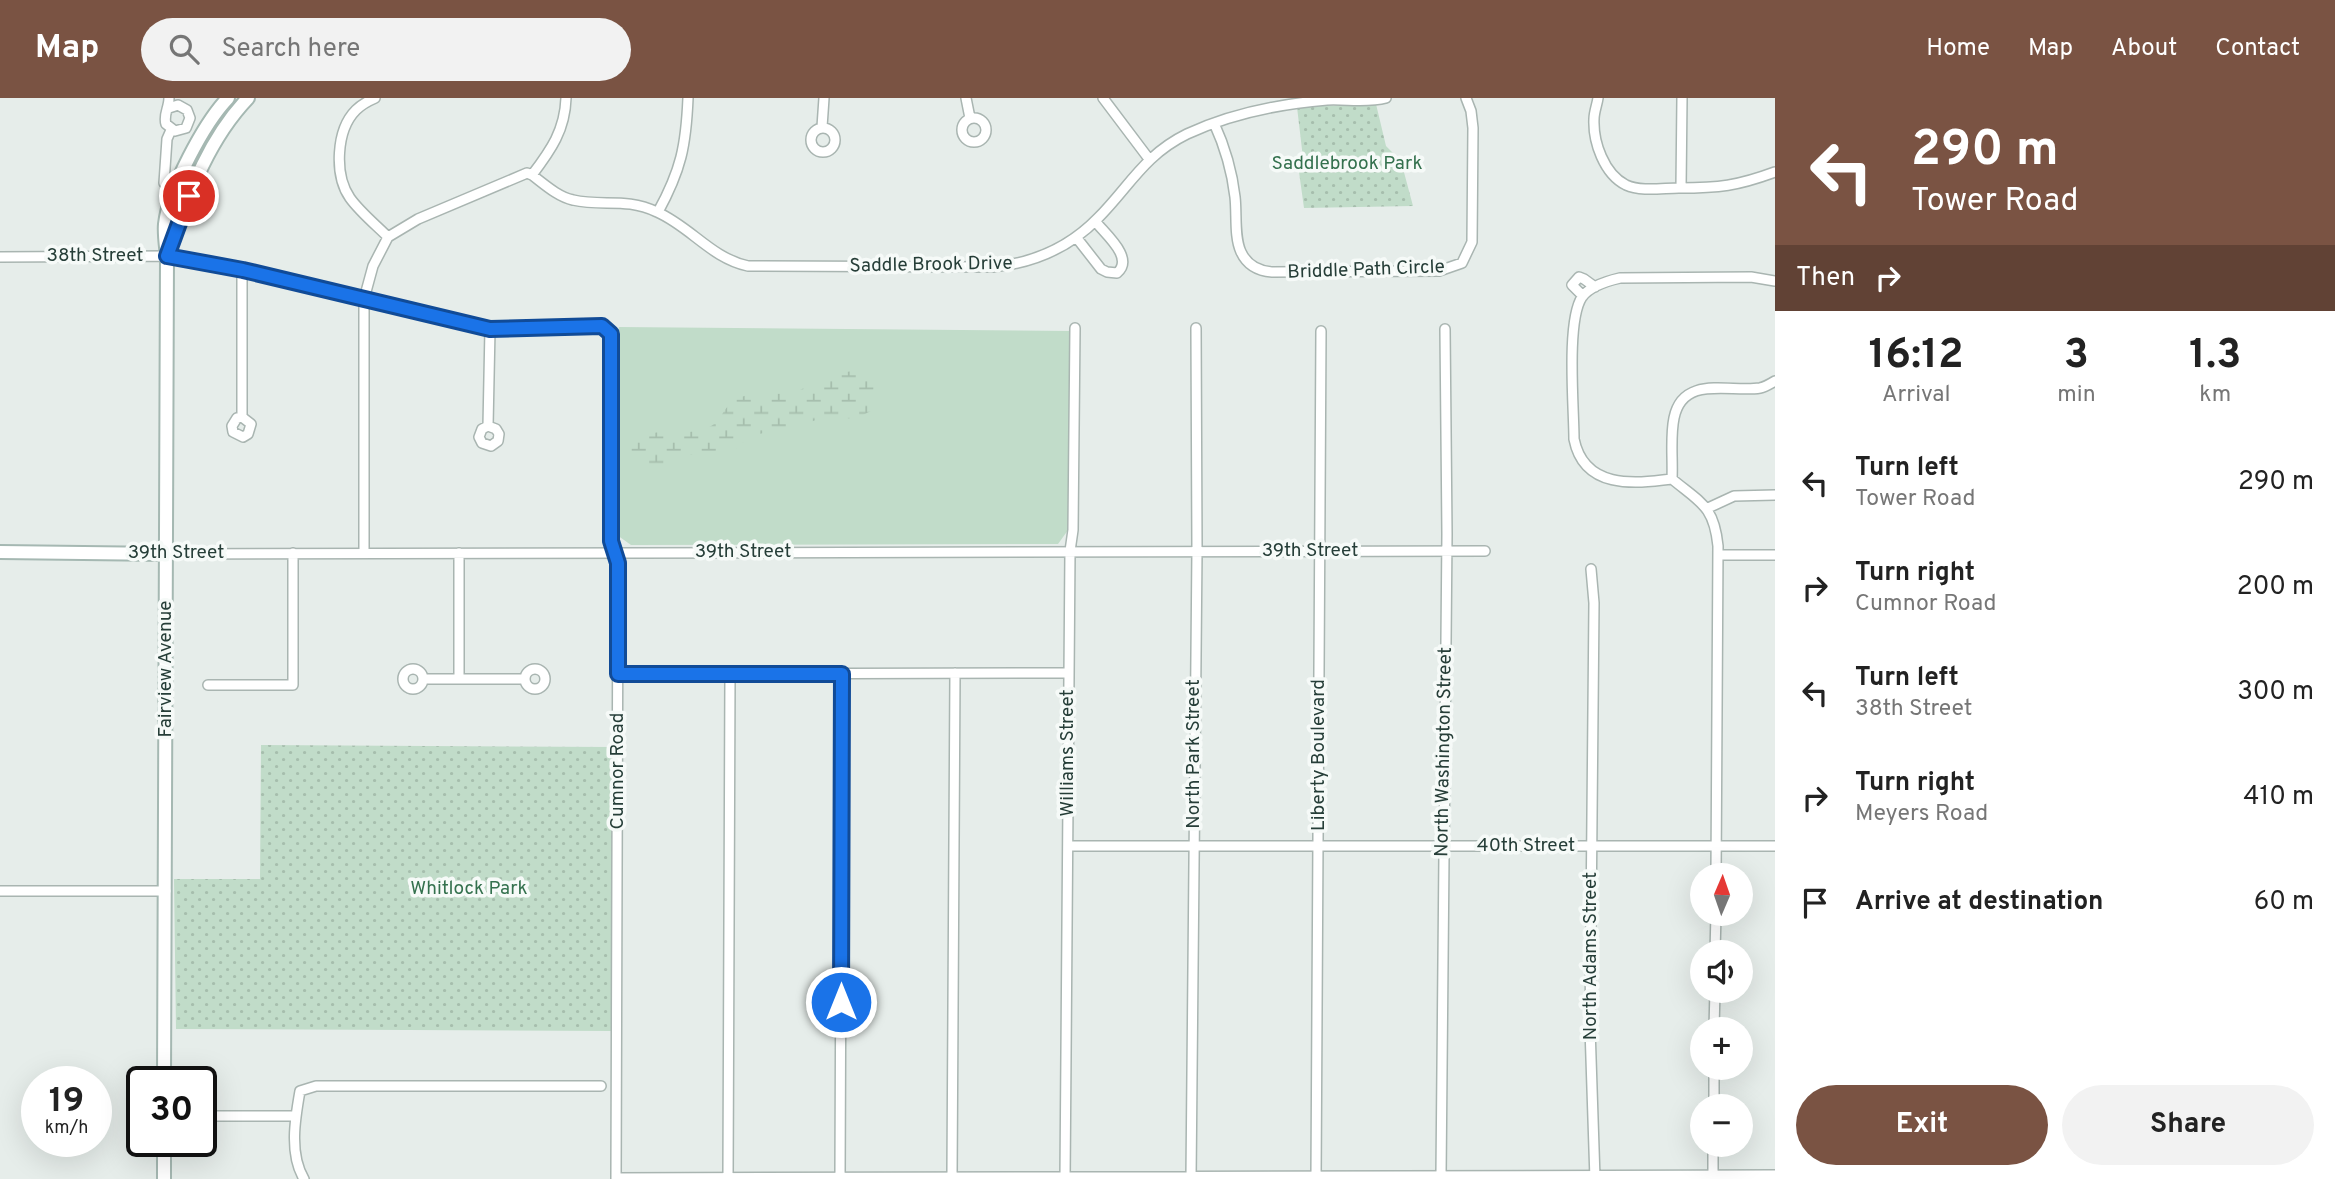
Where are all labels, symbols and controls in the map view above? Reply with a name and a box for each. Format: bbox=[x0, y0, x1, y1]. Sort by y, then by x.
search box bbox=[141, 18, 631, 81]
text: Map bbox=[35, 28, 99, 70]
icon: search bbox=[165, 30, 203, 68]
text: Search here bbox=[221, 33, 360, 66]
text: Home bbox=[1926, 34, 1990, 64]
text: Map bbox=[2028, 34, 2073, 64]
text: About bbox=[2111, 34, 2177, 64]
text: Contact bbox=[2215, 34, 2300, 64]
text: 290 m bbox=[1911, 121, 2059, 183]
icon: left bbox=[1796, 126, 1887, 217]
park label: Saddlebrook Park bbox=[1272, 152, 1423, 176]
pin bbox=[159, 166, 219, 226]
icon: arrive bbox=[170, 177, 208, 215]
text: Tower Road bbox=[1911, 182, 2078, 222]
street label: 38th Street bbox=[47, 244, 143, 268]
street label: Saddle Brook Drive bbox=[849, 252, 1013, 278]
street label: Briddle Path Circle bbox=[1287, 255, 1445, 285]
icon: right bbox=[1869, 259, 1907, 297]
text: Then bbox=[1796, 262, 1855, 295]
text: 16:12 bbox=[1869, 330, 1964, 383]
text: 3 bbox=[2064, 330, 2089, 383]
text: 1.3 bbox=[2189, 330, 2241, 383]
text: Arrival bbox=[1882, 381, 1950, 410]
text: min bbox=[2057, 381, 2096, 410]
text: km bbox=[2199, 381, 2231, 410]
text: Turn left bbox=[1855, 452, 1959, 485]
icon: left bbox=[1796, 464, 1834, 502]
text: 290 m bbox=[2238, 466, 2314, 499]
text: Tower Road bbox=[1855, 485, 1975, 514]
street label: 39th Street bbox=[1262, 539, 1358, 563]
street label: 39th Street bbox=[695, 540, 791, 564]
street label: 39th Street bbox=[128, 541, 224, 565]
text: Turn right bbox=[1855, 557, 1975, 590]
icon: right bbox=[1796, 569, 1834, 607]
text: 200 m bbox=[2237, 571, 2314, 604]
text: Cumnor Road bbox=[1855, 590, 1996, 619]
street label: Fairview Avenue bbox=[154, 601, 178, 737]
street label: North Washington Street bbox=[1430, 647, 1458, 857]
text: Turn left bbox=[1855, 662, 1959, 695]
icon: left bbox=[1796, 674, 1834, 712]
text: 300 m bbox=[2237, 676, 2314, 709]
street label: North Park Street bbox=[1182, 679, 1206, 829]
street label: Liberty Boulevard bbox=[1307, 679, 1331, 831]
street label: Williams Street bbox=[1056, 689, 1080, 817]
text: 38th Street bbox=[1855, 695, 1972, 724]
street label: Cumnor Road bbox=[606, 713, 630, 829]
text: Turn right bbox=[1855, 767, 1975, 800]
icon: right bbox=[1796, 779, 1834, 817]
text: 410 m bbox=[2243, 781, 2314, 814]
text: Meyers Road bbox=[1855, 800, 1988, 829]
street label: 40th Street bbox=[1477, 834, 1575, 858]
north arrow bbox=[1690, 863, 1754, 926]
map controls bbox=[1690, 863, 1753, 1157]
street label: North Adams Street bbox=[1579, 872, 1603, 1040]
park label: Whitlock Park bbox=[410, 877, 528, 901]
icon: arrive bbox=[1796, 884, 1834, 922]
text: Arrive at destination bbox=[1855, 886, 2103, 919]
text: 60 m bbox=[2254, 886, 2314, 919]
button: sound bbox=[1690, 940, 1753, 1003]
position arrow bbox=[804, 965, 878, 1039]
button: + bbox=[1690, 1017, 1753, 1080]
speed limit sign: 30 bbox=[126, 1066, 217, 1157]
text: 19 bbox=[49, 1080, 84, 1124]
button: Exit bbox=[1796, 1085, 2048, 1165]
button: Share bbox=[2062, 1085, 2314, 1165]
button: − bbox=[1690, 1094, 1753, 1157]
text: km/h bbox=[45, 1117, 88, 1140]

